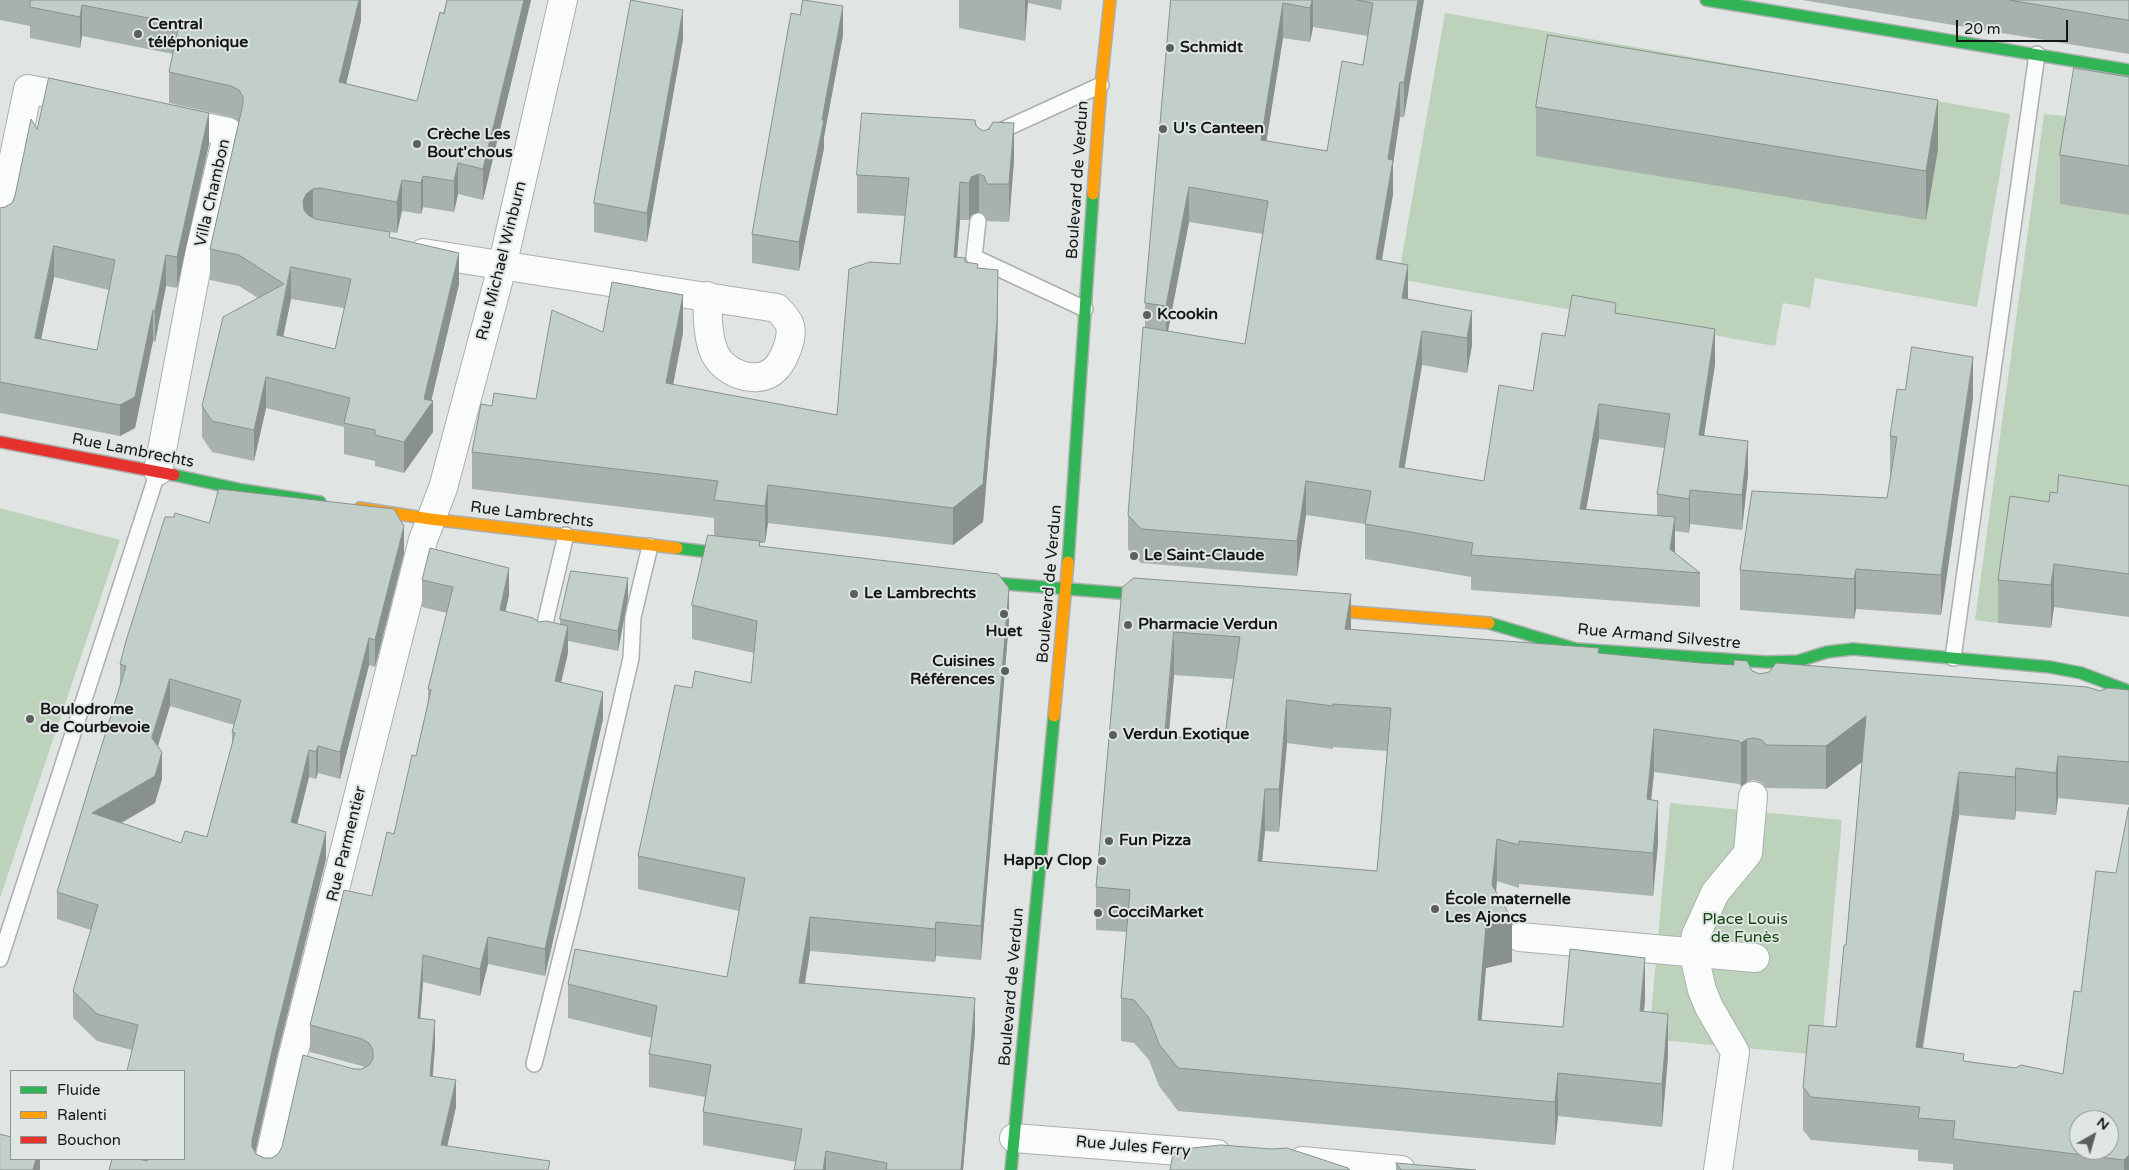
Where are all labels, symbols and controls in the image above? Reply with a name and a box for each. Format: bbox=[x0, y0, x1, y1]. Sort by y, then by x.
scale bar bbox=[1959, 10, 2072, 42]
place label: Central téléphonique bbox=[148, 15, 248, 53]
text: 20 m bbox=[1964, 20, 2001, 38]
marker: Central téléphonique bbox=[132, 28, 144, 40]
place label: Schmidt bbox=[1180, 38, 1243, 58]
marker: Schmidt bbox=[1164, 42, 1176, 54]
street label: Boulevard de Verdun bbox=[1063, 100, 1093, 260]
place label: U's Canteen bbox=[1173, 119, 1264, 139]
marker: U's Canteen bbox=[1157, 123, 1169, 135]
place label: Crèche Les Bout'chous bbox=[427, 125, 513, 163]
street label: Villa Chambon bbox=[191, 137, 235, 249]
marker: Crèche Les Bout'chous bbox=[411, 138, 423, 150]
street label: Rue Michael Winburn bbox=[473, 179, 531, 343]
place label: Kcookin bbox=[1157, 305, 1218, 325]
marker: Kcookin bbox=[1141, 309, 1153, 321]
street label: Rue Lambrechts bbox=[70, 430, 196, 472]
street label: Rue Lambrechts bbox=[469, 498, 595, 532]
street label: Boulevard de Verdun bbox=[1034, 504, 1066, 664]
place label: Le Saint-Claude bbox=[1144, 546, 1264, 566]
marker: Le Saint-Claude bbox=[1128, 550, 1140, 562]
place label: Le Lambrechts bbox=[864, 584, 976, 604]
marker: Le Lambrechts bbox=[848, 588, 860, 600]
marker: Huet bbox=[998, 608, 1010, 620]
place label: Pharmacie Verdun bbox=[1138, 615, 1278, 635]
marker: Pharmacie Verdun bbox=[1122, 619, 1134, 631]
street label: Rue Armand Silvestre bbox=[1577, 620, 1741, 654]
place label: Huet bbox=[986, 622, 1022, 642]
place label: Cuisines Références bbox=[910, 652, 995, 690]
marker: Cuisines Références bbox=[999, 665, 1011, 677]
place label: Boulodrome de Courbevoie bbox=[40, 700, 150, 738]
marker: Boulodrome de Courbevoie bbox=[24, 713, 36, 725]
place label: Verdun Exotique bbox=[1123, 725, 1249, 745]
marker: Verdun Exotique bbox=[1107, 729, 1119, 741]
street label: Rue Parmentier bbox=[323, 784, 371, 904]
place label: Fun Pizza bbox=[1119, 831, 1191, 851]
marker: Fun Pizza bbox=[1103, 835, 1115, 847]
place label: Happy Clop bbox=[1003, 851, 1092, 871]
marker: Happy Clop bbox=[1096, 855, 1108, 867]
place label: École maternelle Les Ajoncs bbox=[1445, 890, 1571, 928]
place label: CocciMarket bbox=[1108, 903, 1204, 923]
marker: École maternelle Les Ajoncs bbox=[1429, 903, 1441, 915]
street label: Boulevard de Verdun bbox=[996, 907, 1028, 1067]
marker: CocciMarket bbox=[1092, 907, 1104, 919]
park label: Place Louis de Funès bbox=[1702, 910, 1788, 948]
legend bbox=[10, 1070, 185, 1160]
text: Fluide bbox=[57, 1081, 101, 1099]
text: Ralenti bbox=[57, 1106, 107, 1124]
north arrow bbox=[2069, 1110, 2119, 1160]
text: N bbox=[2093, 1113, 2113, 1134]
text: Bouchon bbox=[57, 1131, 121, 1149]
street label: Rue Jules Ferry bbox=[1075, 1132, 1191, 1162]

